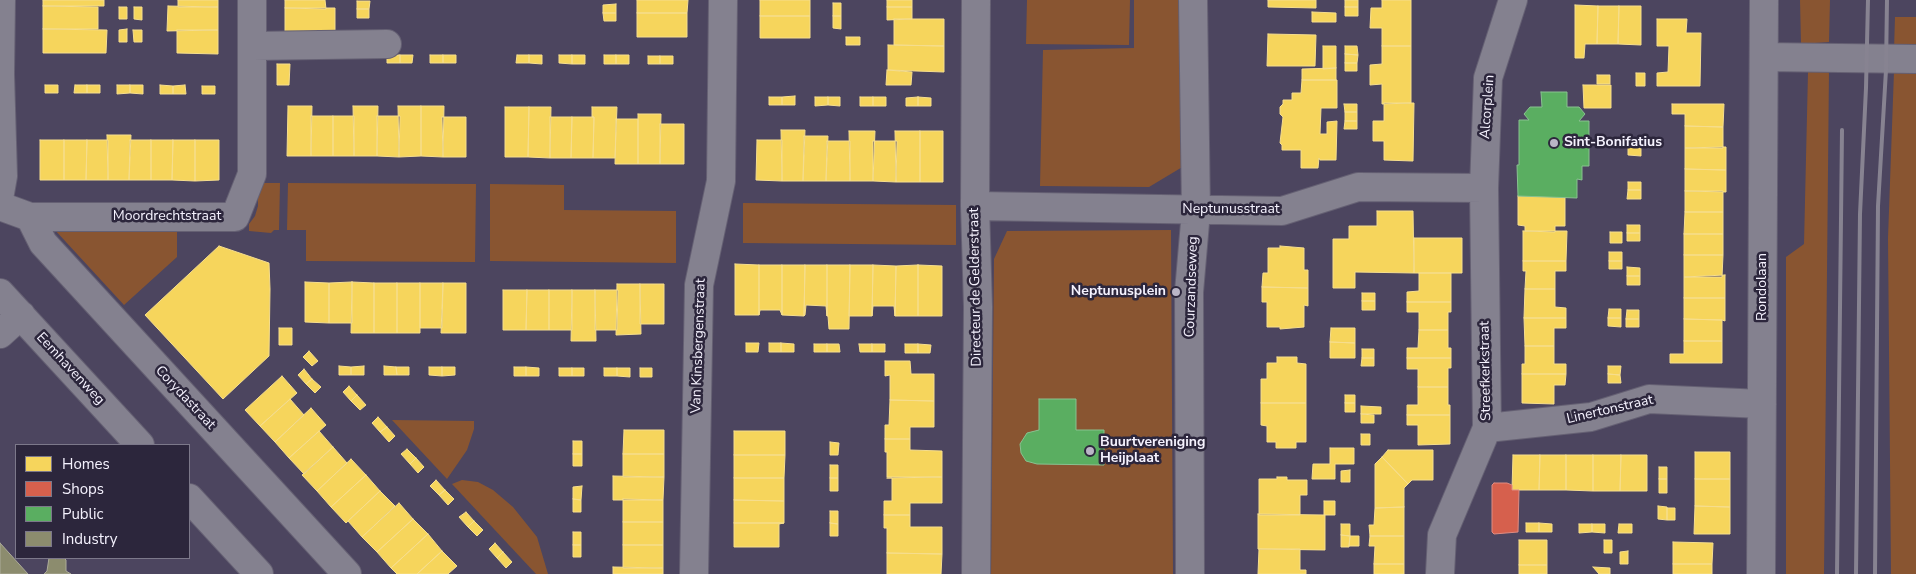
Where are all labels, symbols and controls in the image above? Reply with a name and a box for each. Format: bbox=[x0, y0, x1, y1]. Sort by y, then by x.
street label: Alcorplein bbox=[1477, 74, 1499, 140]
place label: Sint-Bonifatius bbox=[1564, 135, 1662, 151]
marker: Sint-Bonifatius bbox=[1548, 137, 1560, 149]
street label: Neptunusstraat bbox=[1182, 202, 1280, 218]
street label: Directeur de Gelderstraat bbox=[966, 207, 986, 367]
street label: Moordrechtstraat bbox=[113, 209, 221, 225]
street label: Courzandseweg bbox=[1182, 236, 1202, 338]
street label: Rondolaan bbox=[1755, 253, 1771, 321]
street label: Van Kinsbergenstraat bbox=[688, 278, 710, 414]
place label: Neptunusplein bbox=[1071, 284, 1166, 300]
marker: Neptunusplein bbox=[1170, 286, 1182, 298]
street label: Streefkerkstraat bbox=[1477, 321, 1495, 421]
street label: Eemhavenweg bbox=[32, 329, 108, 409]
street label: Corydastraat bbox=[151, 363, 219, 433]
street label: Linertonstraat bbox=[1565, 392, 1655, 428]
place label: Buurtvereniging Heijplaat bbox=[1100, 435, 1205, 468]
legend bbox=[15, 444, 190, 559]
marker: Buurtvereniging Heijplaat bbox=[1084, 445, 1096, 457]
text: Homes bbox=[62, 454, 110, 474]
text: Shops bbox=[62, 479, 104, 499]
text: Public bbox=[62, 504, 103, 524]
text: Industry bbox=[62, 529, 117, 549]

